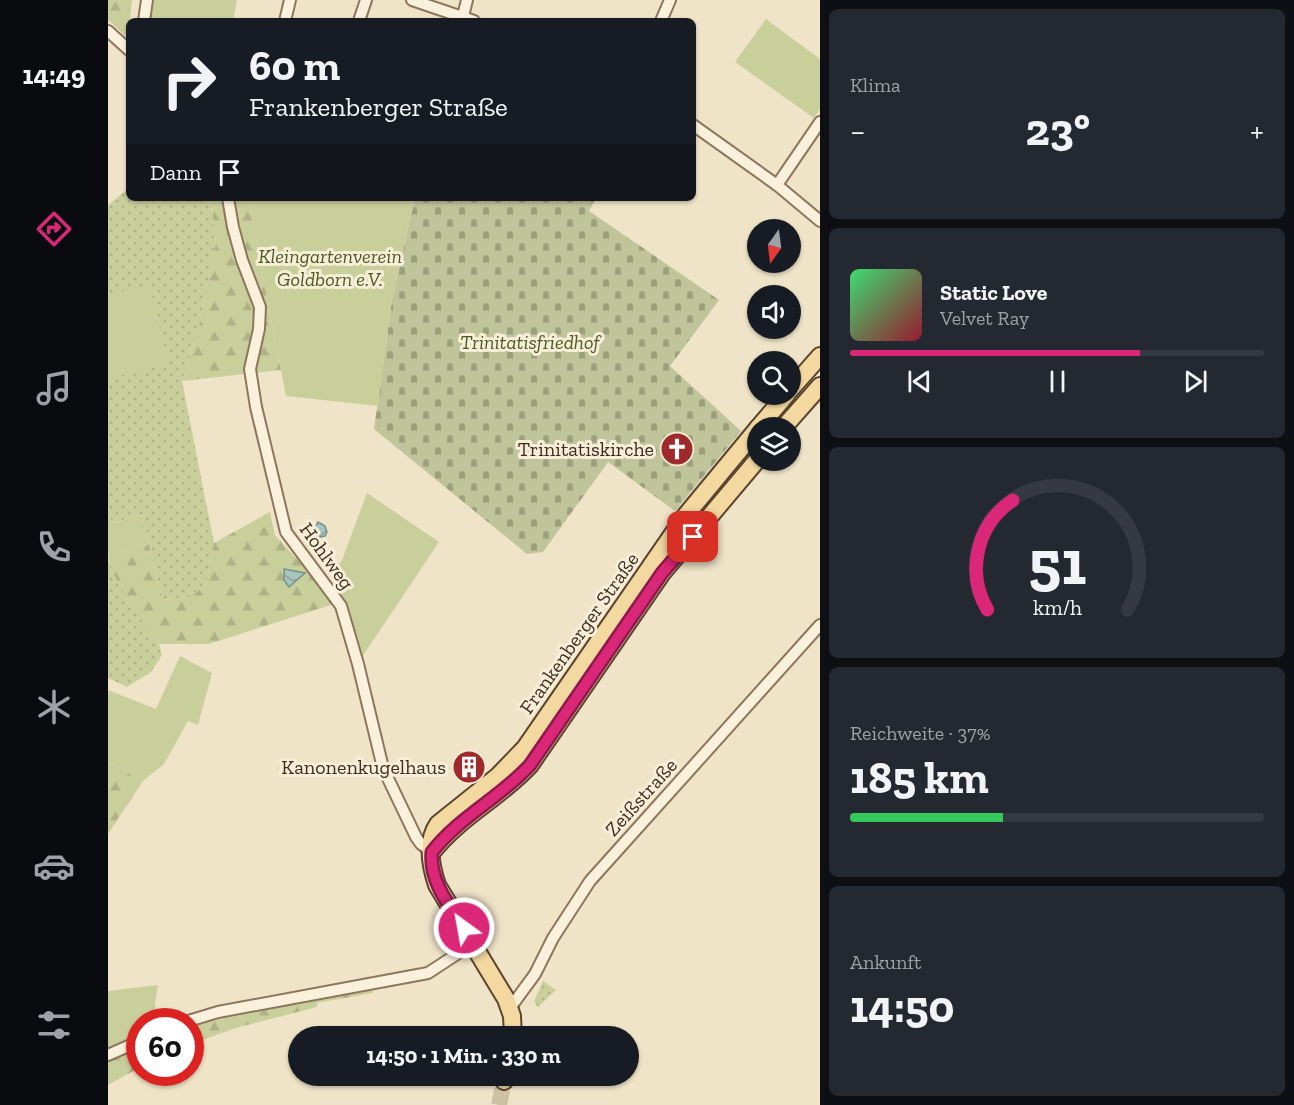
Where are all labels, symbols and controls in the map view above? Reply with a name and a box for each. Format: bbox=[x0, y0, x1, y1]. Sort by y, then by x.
text: 60 m bbox=[249, 40, 340, 91]
icon: right bbox=[150, 42, 228, 120]
text: 14:49 bbox=[23, 59, 85, 91]
text: Klima bbox=[850, 73, 901, 97]
text: Frankenberger Straße bbox=[249, 91, 508, 123]
text: 23° bbox=[1026, 103, 1090, 157]
text: − bbox=[850, 111, 865, 150]
text: + bbox=[1250, 111, 1264, 150]
icon: arrive bbox=[213, 156, 246, 189]
text: Dann bbox=[150, 159, 201, 186]
icon: directions bbox=[33, 208, 75, 250]
north arrow bbox=[747, 219, 801, 273]
map controls bbox=[747, 219, 801, 471]
park label: Kleingartenverein Goldborn e.V. bbox=[258, 244, 402, 291]
text: Static Love bbox=[940, 279, 1047, 306]
button: sound bbox=[747, 285, 801, 339]
text: Velvet Ray bbox=[940, 306, 1029, 330]
park label: Trinitatisfriedhof bbox=[460, 330, 603, 354]
button: search bbox=[747, 351, 801, 405]
icon: previous bbox=[903, 365, 936, 398]
icon: pause bbox=[1041, 365, 1074, 398]
icon: next bbox=[1179, 365, 1212, 398]
icon: music bbox=[33, 367, 75, 409]
button: layers bbox=[747, 417, 801, 471]
church icon: Trinitatiskirche bbox=[659, 431, 695, 467]
place label: Trinitatiskirche bbox=[518, 437, 654, 461]
pin bbox=[667, 511, 718, 562]
street label: Hohlweg bbox=[295, 518, 359, 594]
icon: arrive bbox=[676, 520, 709, 553]
text: 51 bbox=[1028, 525, 1086, 600]
icon: phone bbox=[33, 526, 75, 568]
street label: Frankenberger Straße bbox=[514, 548, 644, 718]
text: km/h bbox=[1033, 595, 1081, 620]
icon: climate bbox=[33, 686, 75, 728]
text: Reichweite · 37% bbox=[850, 721, 990, 745]
building icon: Kanonenkugelhaus bbox=[451, 749, 487, 785]
text: 185 km bbox=[850, 751, 989, 805]
street label: Zeißstraße bbox=[600, 753, 682, 841]
place label: Kanonenkugelhaus bbox=[281, 755, 446, 779]
icon: car bbox=[33, 845, 75, 887]
position arrow bbox=[432, 896, 496, 960]
text: Ankunft bbox=[850, 950, 921, 974]
text: 14:50 bbox=[850, 980, 954, 1034]
icon: filters bbox=[33, 1004, 75, 1046]
speed limit sign: 60 bbox=[126, 1008, 204, 1086]
text: 14:50 · 1 Min. · 330 m bbox=[366, 1042, 561, 1069]

